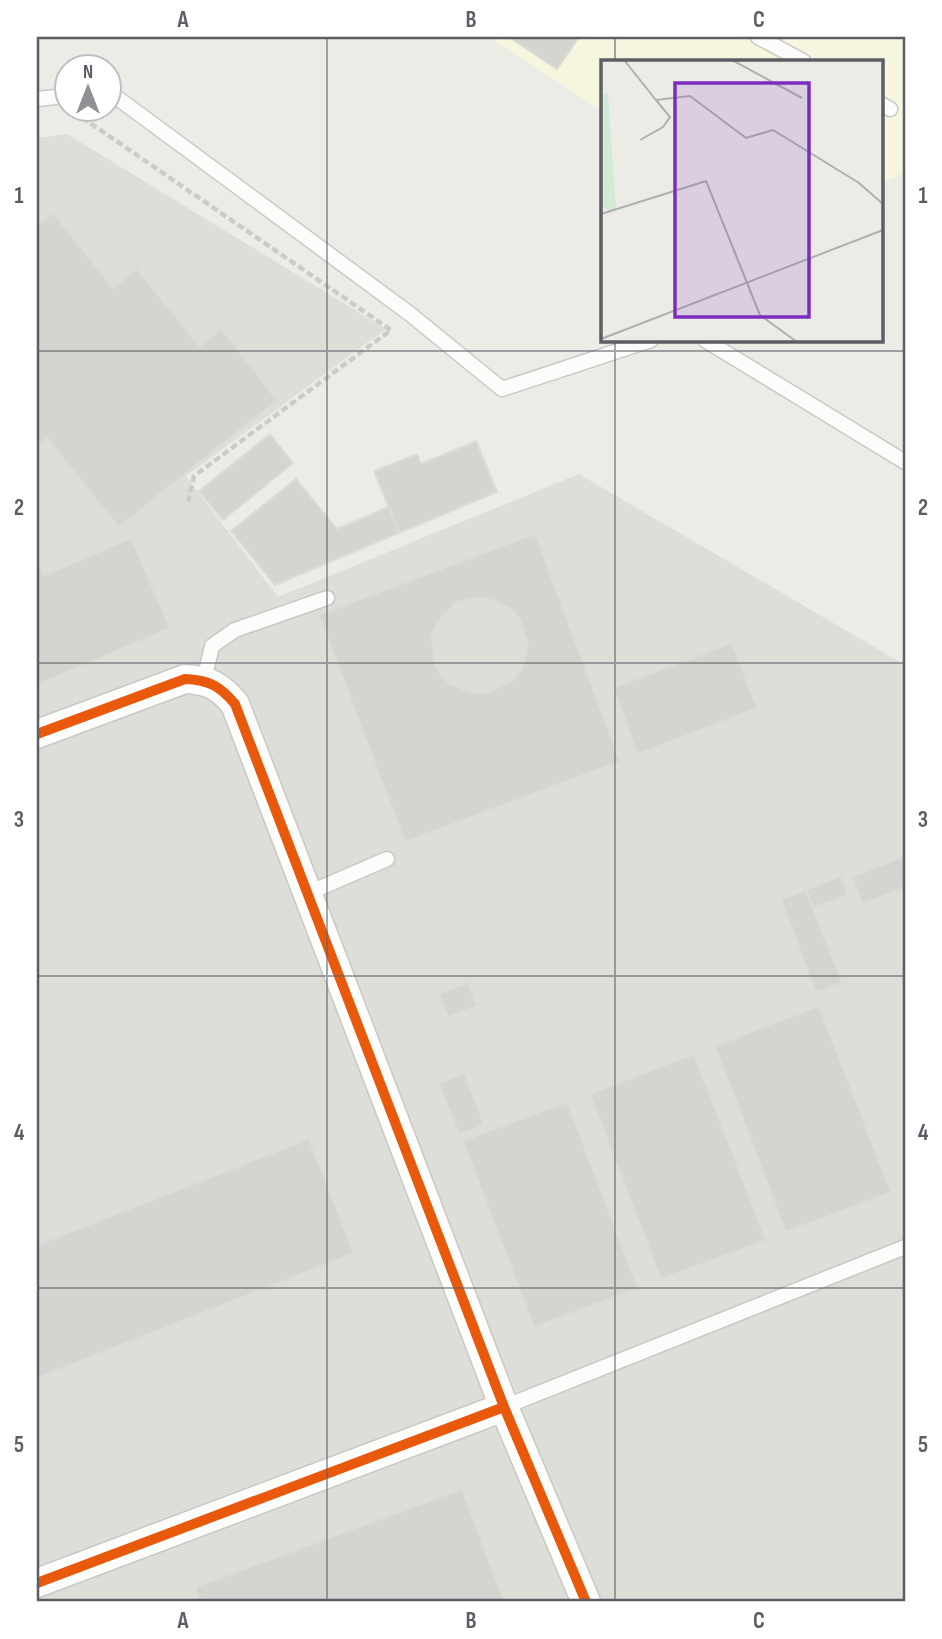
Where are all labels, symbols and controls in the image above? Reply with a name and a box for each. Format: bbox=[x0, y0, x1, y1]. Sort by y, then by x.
text: A bbox=[177, 6, 190, 34]
text: B bbox=[466, 6, 477, 34]
text: C bbox=[753, 6, 765, 34]
north arrow bbox=[52, 52, 122, 122]
inset map bbox=[601, 60, 883, 341]
text: N bbox=[83, 61, 93, 84]
text: 1 bbox=[14, 182, 24, 210]
text: 1 bbox=[918, 182, 928, 210]
text: 2 bbox=[14, 494, 24, 522]
text: 2 bbox=[918, 494, 928, 522]
text: 3 bbox=[14, 806, 24, 834]
text: 3 bbox=[918, 806, 928, 834]
text: 4 bbox=[14, 1119, 25, 1147]
text: 4 bbox=[918, 1119, 929, 1147]
text: 5 bbox=[14, 1431, 24, 1459]
text: 5 bbox=[918, 1431, 928, 1459]
text: A bbox=[177, 1607, 190, 1635]
text: B bbox=[466, 1607, 477, 1635]
text: C bbox=[753, 1607, 765, 1635]

